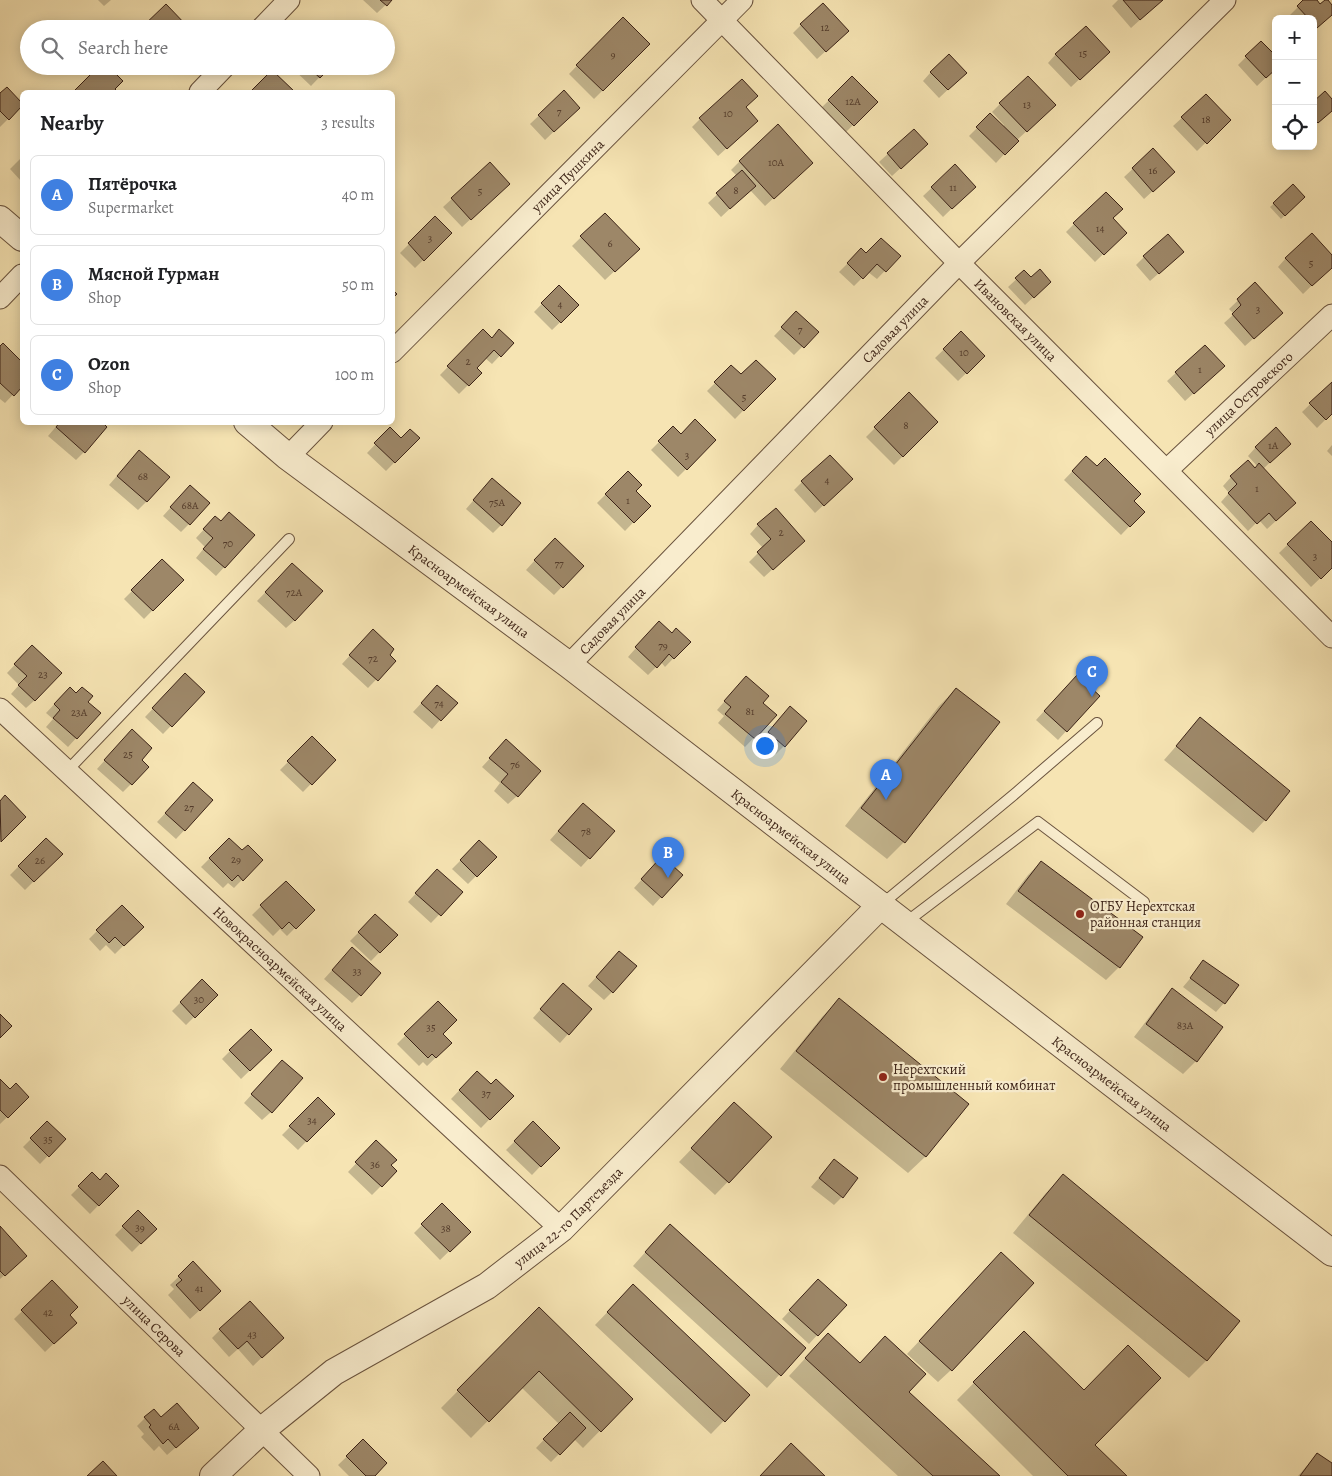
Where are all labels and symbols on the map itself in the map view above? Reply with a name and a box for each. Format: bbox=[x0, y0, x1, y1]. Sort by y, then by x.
house number: 12 bbox=[821, 20, 830, 35]
house number: 15 bbox=[1079, 46, 1088, 61]
house number: 9 bbox=[610, 47, 616, 62]
house number: 12А bbox=[845, 94, 861, 109]
house number: 13 bbox=[1023, 97, 1031, 112]
house number: 7 bbox=[557, 104, 562, 119]
house number: 10 bbox=[723, 106, 733, 121]
house number: 18 bbox=[1201, 112, 1211, 127]
street label: улица Пушкина bbox=[527, 135, 609, 217]
house number: 10А bbox=[768, 155, 785, 170]
house number: 16 bbox=[1149, 163, 1157, 178]
house number: 11 bbox=[949, 180, 957, 195]
house number: 8 bbox=[733, 183, 739, 198]
house number: 5 bbox=[478, 184, 483, 199]
house number: 14 bbox=[1096, 221, 1104, 236]
house number: 3 bbox=[428, 231, 432, 246]
house number: 6 bbox=[607, 236, 613, 251]
house number: 5 bbox=[1309, 256, 1314, 271]
street label: Ивановская улица bbox=[970, 274, 1061, 366]
street label: Садовая улица bbox=[858, 291, 933, 368]
house number: 4 bbox=[558, 297, 563, 312]
house number: 3 bbox=[1256, 302, 1260, 317]
house number: 7 bbox=[798, 322, 803, 337]
house number: 10 bbox=[959, 345, 969, 360]
street label: улица Островского bbox=[1200, 347, 1297, 441]
house number: 2 bbox=[465, 354, 471, 369]
house number: 1 bbox=[1198, 362, 1202, 377]
house number: 5 bbox=[742, 390, 747, 405]
house number: 8 bbox=[903, 418, 909, 433]
house number: 1А bbox=[1268, 438, 1279, 453]
house number: 3 bbox=[685, 448, 689, 463]
house number: 68 bbox=[138, 469, 148, 484]
house number: 4 bbox=[825, 473, 830, 488]
house number: 1 bbox=[1255, 481, 1259, 496]
house number: 1 bbox=[626, 493, 630, 508]
house number: 75А bbox=[489, 495, 505, 510]
house number: 68А bbox=[182, 498, 199, 513]
house number: 2 bbox=[778, 525, 784, 540]
house number: 70 bbox=[223, 536, 233, 551]
street label: Красноармейская улица bbox=[404, 540, 534, 643]
house number: 3 bbox=[1313, 549, 1317, 564]
house number: 77 bbox=[554, 556, 564, 571]
street label: Садовая улица bbox=[575, 582, 650, 659]
house number: 72А bbox=[286, 585, 303, 600]
house number: 79 bbox=[658, 638, 668, 653]
house number: 72 bbox=[368, 651, 378, 666]
pin: C bbox=[1076, 656, 1108, 697]
house number: 23 bbox=[38, 667, 48, 682]
house number: 74 bbox=[434, 696, 444, 711]
house number: 81 bbox=[745, 704, 755, 719]
house number: 23А bbox=[71, 705, 88, 720]
your location bbox=[752, 733, 778, 759]
house number: 25 bbox=[123, 747, 133, 762]
house number: 76 bbox=[510, 757, 520, 772]
pin: A bbox=[870, 759, 902, 800]
street label: Красноармейская улица bbox=[727, 784, 855, 889]
house number: 27 bbox=[184, 800, 194, 815]
house number: 78 bbox=[581, 824, 591, 839]
pin: B bbox=[652, 837, 684, 878]
house number: 29 bbox=[231, 852, 241, 867]
house number: 26 bbox=[35, 853, 45, 868]
place label: ОГБУ Нерехтская районная станция bbox=[1090, 897, 1201, 932]
street label: Новокрасноармейская улица bbox=[209, 902, 351, 1036]
marker: ОГБУ Нерехтская районная станция bbox=[1074, 908, 1086, 920]
house number: 33 bbox=[352, 964, 362, 979]
house number: 30 bbox=[194, 992, 204, 1007]
house number: 83А bbox=[1177, 1018, 1194, 1033]
house number: 35 bbox=[426, 1020, 436, 1035]
street label: Красноармейская улица bbox=[1048, 1032, 1176, 1136]
place label: Нерехтский промышленный комбинат bbox=[893, 1060, 1055, 1095]
marker: Нерехтский промышленный комбинат bbox=[877, 1071, 889, 1083]
house number: 37 bbox=[481, 1086, 491, 1101]
house number: 34 bbox=[307, 1113, 317, 1128]
house number: 35 bbox=[43, 1132, 53, 1147]
house number: 36 bbox=[370, 1157, 380, 1172]
street label: улица 22-го Партсъезда bbox=[509, 1162, 628, 1272]
house number: 39 bbox=[135, 1220, 145, 1235]
house number: 38 bbox=[441, 1221, 451, 1236]
house number: 41 bbox=[195, 1281, 204, 1296]
street label: улица Серова bbox=[117, 1290, 190, 1362]
house number: 42 bbox=[43, 1305, 53, 1320]
house number: 43 bbox=[247, 1327, 257, 1342]
house number: 6А bbox=[168, 1419, 180, 1434]

